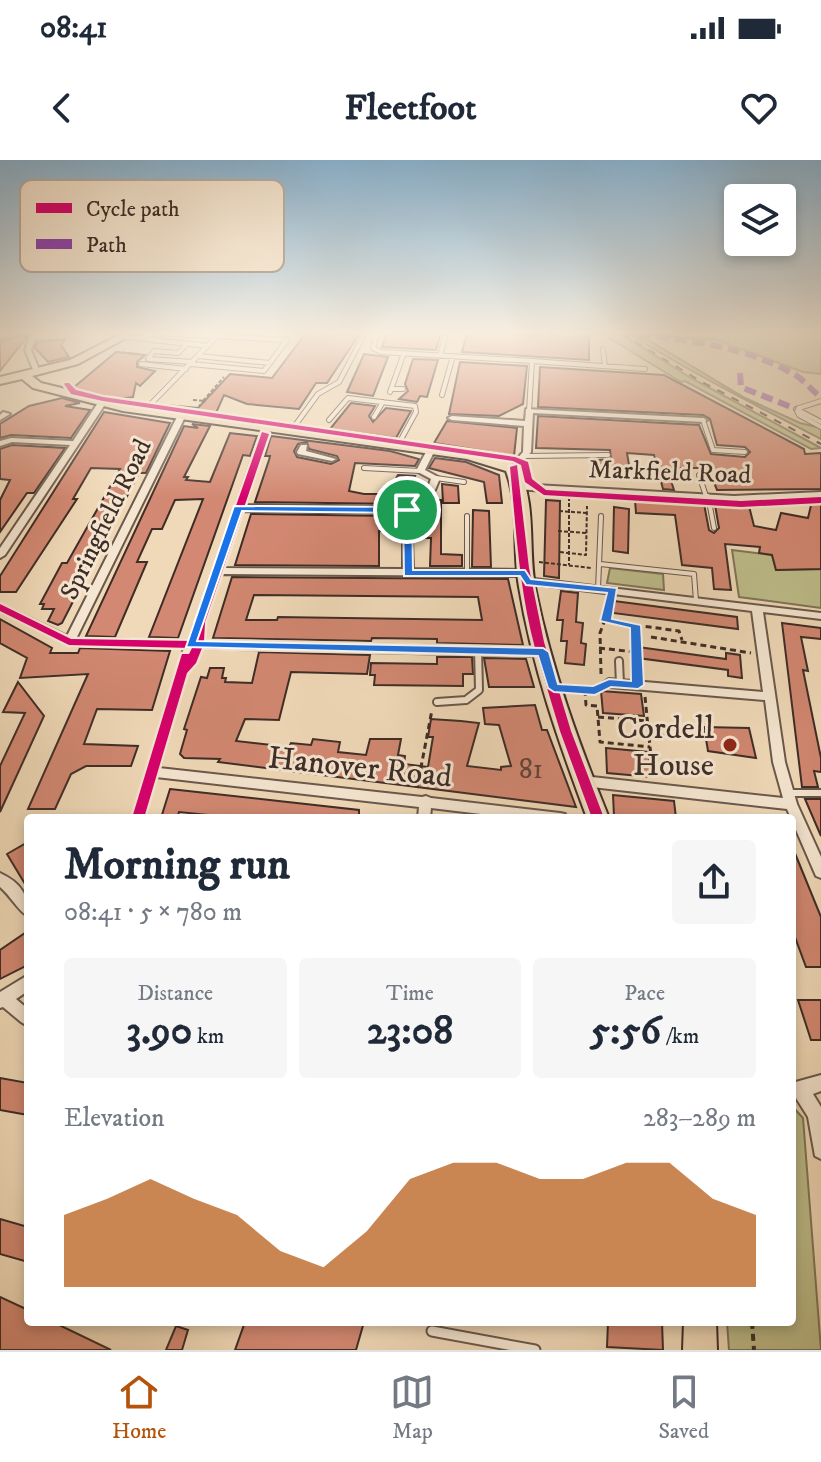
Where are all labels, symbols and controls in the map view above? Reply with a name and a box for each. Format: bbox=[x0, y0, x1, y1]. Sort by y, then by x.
text: 08:41 bbox=[40, 10, 107, 47]
icon: back bbox=[40, 86, 84, 130]
text: Fleetfoot bbox=[345, 86, 476, 131]
icon: heart bbox=[737, 86, 781, 130]
legend bbox=[20, 180, 284, 272]
map controls bbox=[724, 184, 796, 256]
button: layers bbox=[724, 184, 796, 256]
text: Cycle path bbox=[86, 196, 180, 223]
text: Path bbox=[86, 232, 127, 259]
street label: Springfield Road bbox=[53, 434, 160, 605]
street label: Markfield Road bbox=[588, 453, 752, 492]
pin bbox=[373, 476, 441, 544]
icon: arrive bbox=[385, 488, 429, 532]
place label: Cordell House bbox=[617, 709, 714, 786]
marker: Cordell House bbox=[721, 736, 739, 754]
street label: Hanover Road bbox=[266, 738, 454, 798]
house number: 81 bbox=[519, 752, 543, 787]
text: Morning run bbox=[64, 838, 290, 893]
button: share bbox=[672, 840, 756, 924]
text: 08:41 · 5 × 780 m bbox=[64, 896, 242, 929]
text: Distance bbox=[137, 980, 213, 1007]
text: Time bbox=[386, 980, 434, 1007]
text: Pace bbox=[624, 980, 665, 1007]
text: 3.90 bbox=[126, 1007, 192, 1057]
text: 23:08 bbox=[367, 1007, 453, 1057]
text: 5:56 bbox=[590, 1007, 661, 1057]
text: km bbox=[192, 1023, 224, 1050]
text: /km bbox=[661, 1023, 699, 1050]
text: Elevation bbox=[64, 1102, 165, 1135]
text: 283–289 m bbox=[643, 1102, 756, 1135]
tab: Home bbox=[112, 1370, 166, 1445]
tab: Map bbox=[390, 1370, 434, 1445]
tab: Saved bbox=[658, 1370, 709, 1445]

